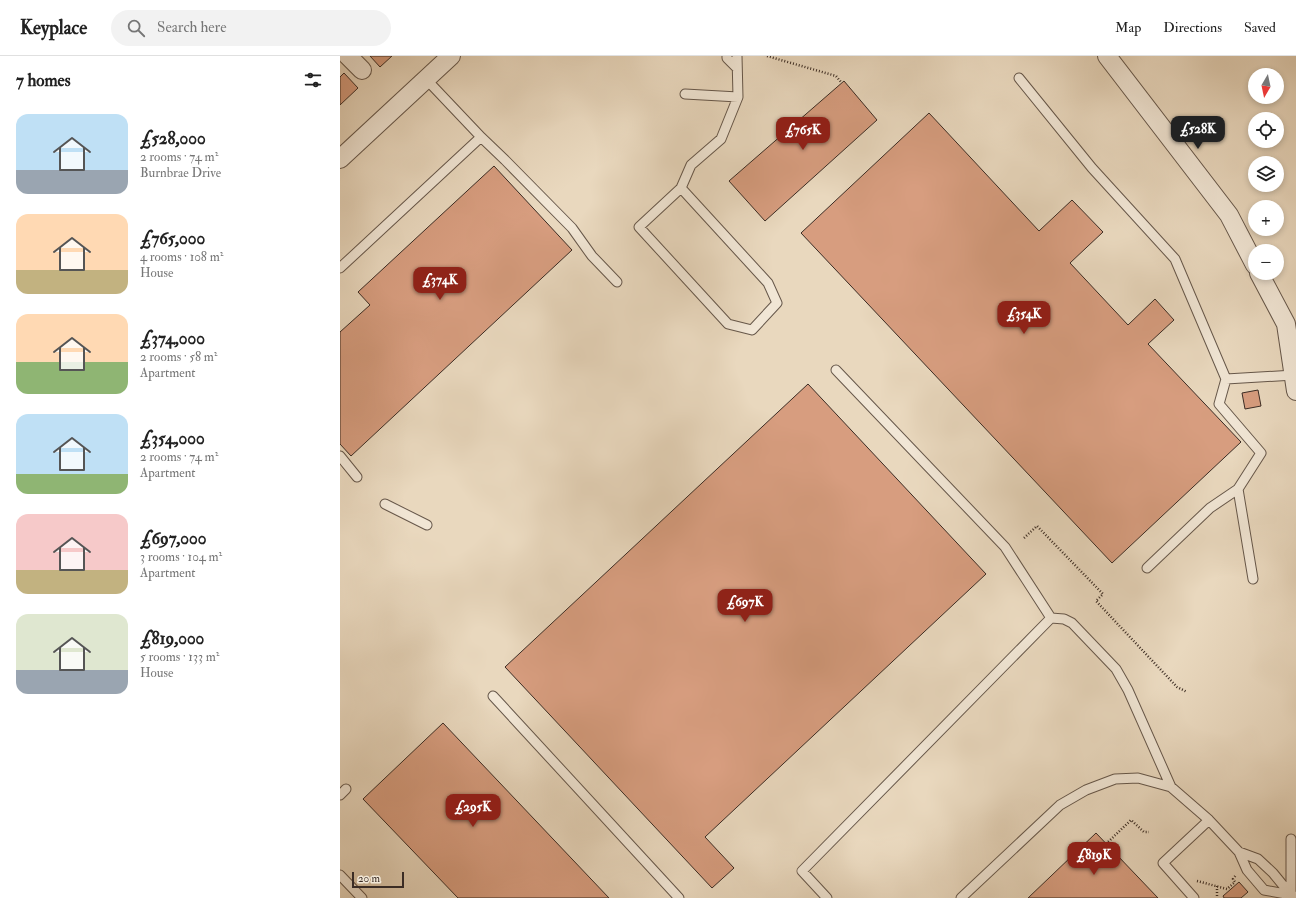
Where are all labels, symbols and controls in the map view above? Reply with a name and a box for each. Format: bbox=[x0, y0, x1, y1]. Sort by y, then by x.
search box bbox=[111, 10, 391, 46]
text: Keyplace bbox=[20, 16, 87, 40]
icon: search bbox=[125, 17, 147, 39]
text: Search here bbox=[157, 18, 226, 37]
text: Map bbox=[1115, 19, 1141, 36]
text: Directions bbox=[1163, 19, 1222, 36]
text: Saved bbox=[1244, 19, 1276, 36]
north arrow bbox=[1248, 68, 1284, 104]
map controls bbox=[1248, 68, 1284, 280]
icon: filters bbox=[302, 69, 324, 91]
text: 7 homes bbox=[16, 70, 71, 91]
button: locate bbox=[1248, 112, 1284, 148]
pin: £528K bbox=[1170, 116, 1226, 150]
pin: £765K bbox=[775, 117, 831, 151]
text: £528K bbox=[1180, 121, 1216, 137]
text: £765K bbox=[785, 122, 821, 138]
text: £528,000 bbox=[140, 128, 206, 149]
icon: home bbox=[48, 130, 96, 178]
text: 2 rooms · 74 m² bbox=[140, 149, 218, 165]
button: layers bbox=[1248, 156, 1284, 192]
text: Burnbrae Drive bbox=[140, 165, 221, 181]
button: + bbox=[1248, 200, 1284, 236]
text: £765,000 bbox=[140, 228, 205, 249]
icon: home bbox=[48, 230, 96, 278]
button: − bbox=[1248, 244, 1284, 280]
text: 4 rooms · 108 m² bbox=[140, 249, 223, 265]
text: House bbox=[140, 265, 173, 281]
pin: £374K bbox=[412, 267, 468, 301]
text: £374K bbox=[422, 272, 458, 288]
pin: £354K bbox=[996, 301, 1052, 335]
text: £354K bbox=[1006, 306, 1042, 322]
text: £374,000 bbox=[140, 328, 205, 349]
icon: home bbox=[48, 330, 96, 378]
text: 2 rooms · 58 m² bbox=[140, 349, 218, 365]
text: Apartment bbox=[140, 365, 196, 381]
text: £354,000 bbox=[140, 428, 205, 449]
icon: home bbox=[48, 430, 96, 478]
text: 2 rooms · 74 m² bbox=[140, 449, 218, 465]
text: Apartment bbox=[140, 465, 196, 481]
text: £697,000 bbox=[140, 528, 206, 549]
icon: home bbox=[48, 530, 96, 578]
text: 3 rooms · 104 m² bbox=[140, 549, 222, 565]
text: Apartment bbox=[140, 565, 196, 581]
pin: £697K bbox=[717, 589, 773, 623]
text: £697K bbox=[726, 594, 764, 610]
text: £819,000 bbox=[140, 628, 204, 649]
icon: home bbox=[48, 630, 96, 678]
text: 5 rooms · 133 m² bbox=[140, 649, 219, 665]
text: House bbox=[140, 665, 173, 681]
pin: £295K bbox=[445, 794, 501, 828]
text: £295K bbox=[455, 799, 491, 815]
pin: £819K bbox=[1066, 842, 1122, 876]
text: £819K bbox=[1076, 847, 1112, 863]
scale bar bbox=[352, 870, 404, 889]
text: 20 m bbox=[358, 872, 380, 885]

